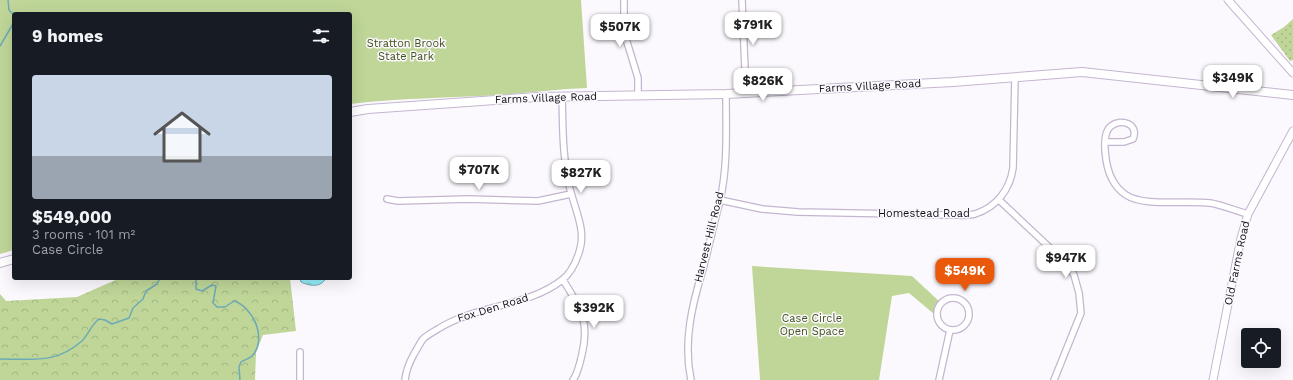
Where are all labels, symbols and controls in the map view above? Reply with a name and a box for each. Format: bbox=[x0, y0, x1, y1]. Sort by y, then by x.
pin: $791K bbox=[725, 12, 781, 46]
pin: $507K bbox=[592, 14, 648, 48]
text: $791K bbox=[734, 17, 772, 32]
text: $507K bbox=[600, 19, 640, 34]
icon: filters bbox=[310, 25, 332, 47]
text: 9 homes bbox=[32, 26, 103, 46]
park label: Stratton Brook State Park bbox=[367, 37, 445, 63]
pin: $349K bbox=[1205, 65, 1261, 99]
pin: $826K bbox=[735, 68, 791, 102]
text: $349K bbox=[1212, 70, 1254, 85]
text: $826K bbox=[742, 73, 784, 88]
street label: Farms Village Road bbox=[819, 77, 921, 95]
street label: Farms Village Road bbox=[495, 90, 597, 106]
icon: home bbox=[146, 101, 218, 173]
pin: $707K bbox=[451, 157, 507, 191]
pin: $827K bbox=[553, 160, 609, 194]
text: $707K bbox=[459, 162, 499, 177]
text: $827K bbox=[561, 165, 601, 180]
street label: Harvest Hill Road bbox=[691, 190, 727, 284]
text: $549,000 bbox=[32, 207, 112, 227]
street label: Homestead Road bbox=[878, 207, 970, 220]
street label: Old Farms Road bbox=[1222, 220, 1252, 306]
text: 3 rooms · 101 m² bbox=[32, 227, 135, 242]
text: Case Circle bbox=[32, 242, 103, 257]
pin: $947K bbox=[1038, 245, 1094, 279]
text: $947K bbox=[1045, 250, 1087, 265]
pin: $549K bbox=[937, 258, 993, 292]
text: $549K bbox=[944, 263, 986, 278]
street label: Fox Den Road bbox=[456, 291, 530, 325]
pin: $392K bbox=[566, 295, 622, 329]
text: $392K bbox=[574, 300, 614, 315]
park label: Case Circle Open Space bbox=[780, 312, 844, 338]
map controls bbox=[1241, 328, 1281, 368]
button: locate bbox=[1241, 328, 1281, 368]

